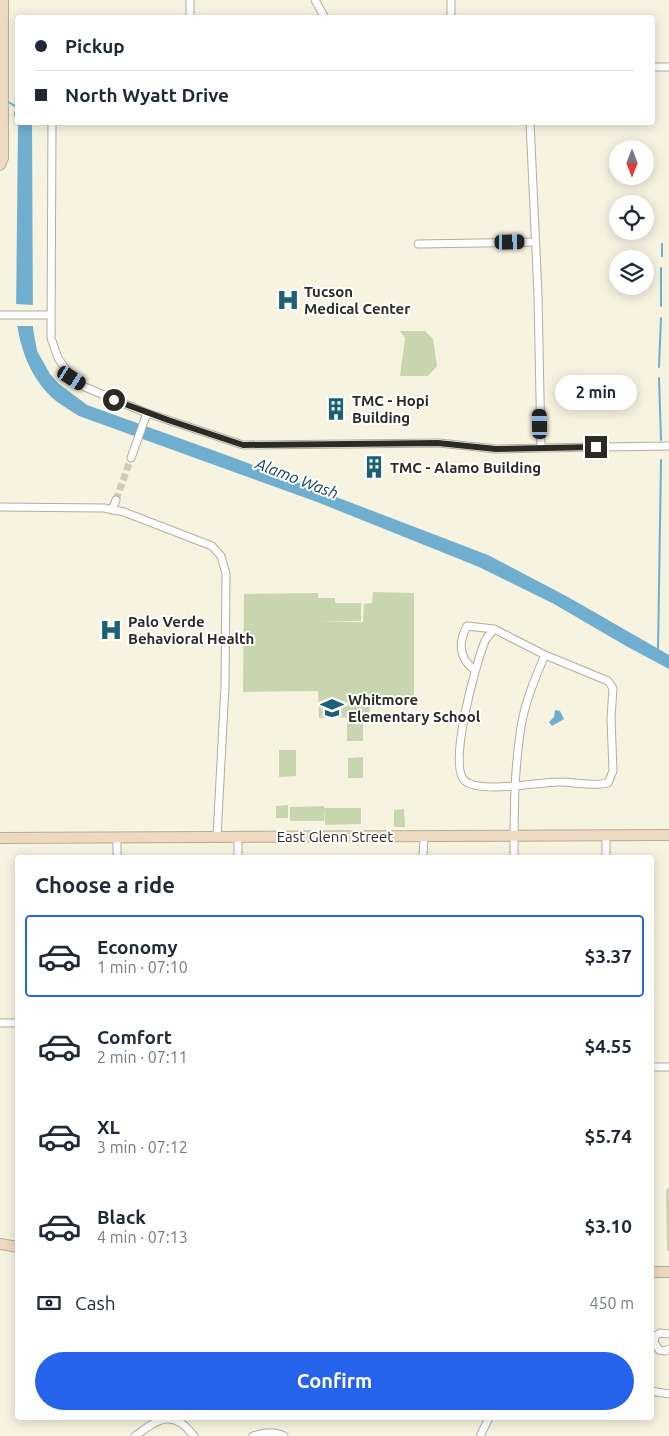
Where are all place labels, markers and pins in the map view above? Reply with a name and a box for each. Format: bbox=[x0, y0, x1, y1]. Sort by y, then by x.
place label: Tucson Medical Center bbox=[304, 283, 411, 317]
hospital icon: Tucson Medical Center bbox=[275, 287, 301, 313]
place label: TMC - Hopi Building bbox=[352, 392, 429, 426]
building icon: TMC - Hopi Building bbox=[323, 396, 349, 422]
building icon: TMC - Alamo Building bbox=[361, 454, 387, 480]
place label: TMC - Alamo Building bbox=[390, 459, 541, 476]
place label: Palo Verde Behavioral Health bbox=[128, 613, 254, 647]
hospital icon: Palo Verde Behavioral Health bbox=[98, 617, 124, 643]
place label: Whitmore Elementary School bbox=[348, 691, 481, 725]
school or university icon: Whitmore Elementary School bbox=[319, 695, 345, 721]

